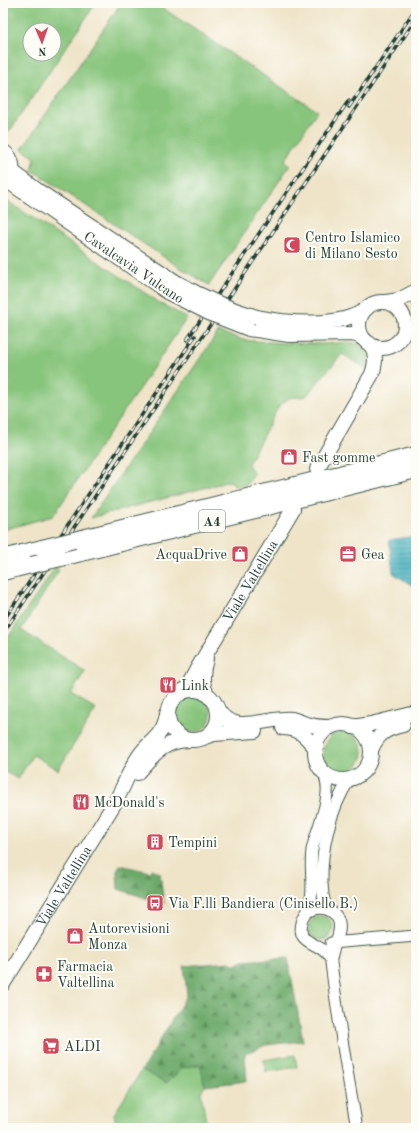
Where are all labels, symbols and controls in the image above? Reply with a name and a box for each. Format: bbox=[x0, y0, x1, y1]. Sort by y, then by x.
north arrow bbox=[22, 22, 62, 62]
text: N bbox=[37, 45, 47, 56]
street label: Cavalcavia Vulcano bbox=[81, 229, 186, 306]
place label: Centro Islamico di Milano Sesto bbox=[305, 231, 400, 261]
mosque icon: Centro Islamico di Milano Sesto bbox=[282, 235, 302, 255]
shop icon: Fast gomme bbox=[279, 447, 299, 467]
place label: Fast gomme bbox=[302, 451, 376, 465]
road number: A4 bbox=[199, 510, 225, 532]
street label: Viale Valtellina bbox=[221, 538, 281, 625]
shop icon: AcquaDrive bbox=[230, 544, 250, 564]
office icon: Gea bbox=[338, 544, 358, 564]
place label: AcquaDrive bbox=[155, 548, 227, 562]
place label: Gea bbox=[361, 548, 385, 562]
restaurant icon: Link bbox=[158, 675, 178, 695]
place label: Link bbox=[181, 679, 209, 693]
restaurant icon: McDonald's bbox=[71, 792, 91, 812]
place label: McDonald's bbox=[94, 796, 165, 810]
building icon: Tempini bbox=[145, 832, 165, 852]
place label: Tempini bbox=[168, 836, 217, 850]
street label: Viale Valtellina bbox=[34, 843, 95, 930]
bus stop icon: Via F.lli Bandiera (Cinisello B.) bbox=[145, 893, 165, 913]
place label: Via F.lli Bandiera (Cinisello B.) bbox=[168, 897, 358, 911]
place label: Autorevisioni Monza bbox=[88, 922, 170, 952]
shop icon: Autorevisioni Monza bbox=[65, 926, 85, 946]
place label: Farmacia Valtellina bbox=[57, 960, 115, 990]
pharmacy icon: Farmacia Valtellina bbox=[34, 964, 54, 984]
supermarket icon: ALDI bbox=[41, 1036, 61, 1056]
place label: ALDI bbox=[64, 1040, 101, 1054]

